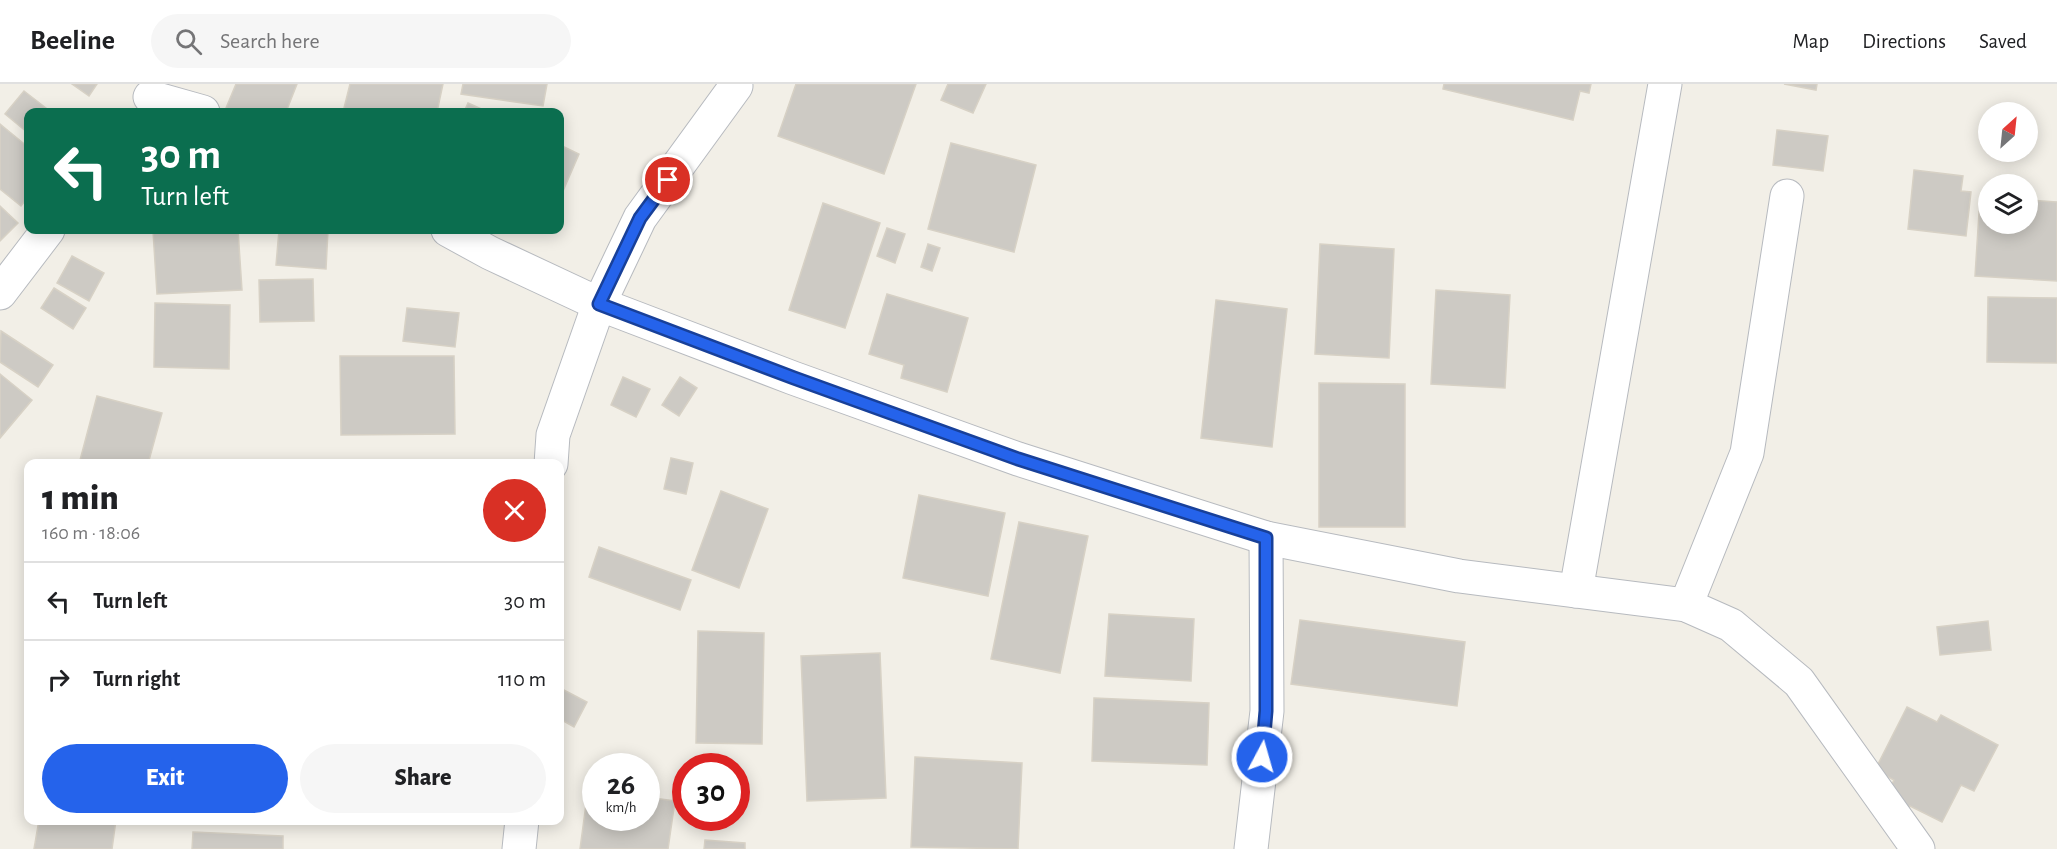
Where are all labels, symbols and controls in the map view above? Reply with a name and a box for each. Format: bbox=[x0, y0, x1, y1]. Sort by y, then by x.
search box bbox=[151, 14, 571, 68]
icon: search bbox=[172, 25, 205, 58]
text: Beeline bbox=[30, 27, 115, 55]
text: Search here bbox=[220, 30, 320, 52]
text: Map bbox=[1793, 31, 1829, 52]
text: Directions bbox=[1862, 31, 1946, 52]
text: Saved bbox=[1979, 31, 2027, 52]
north arrow bbox=[1978, 102, 2038, 162]
map controls bbox=[1978, 102, 2038, 234]
icon: left bbox=[42, 132, 120, 210]
text: 30 m bbox=[141, 134, 221, 176]
pin bbox=[642, 154, 693, 205]
icon: arrive bbox=[651, 163, 684, 196]
button: layers bbox=[1978, 174, 2038, 234]
text: Turn left bbox=[141, 183, 229, 210]
button: close bbox=[483, 479, 546, 542]
text: 1 min bbox=[42, 480, 119, 516]
text: 160 m · 18:06 bbox=[42, 523, 140, 543]
icon: left bbox=[42, 585, 75, 618]
text: Turn left bbox=[93, 590, 167, 612]
text: 30 m bbox=[504, 590, 546, 612]
icon: right bbox=[42, 663, 75, 696]
text: Turn right bbox=[93, 668, 180, 690]
text: 110 m bbox=[498, 668, 546, 690]
position arrow bbox=[1230, 725, 1294, 789]
button: Exit bbox=[42, 744, 288, 813]
button: Share bbox=[300, 744, 546, 813]
speed limit sign: 30 bbox=[672, 753, 750, 831]
text: 26 bbox=[607, 770, 635, 800]
text: km/h bbox=[606, 800, 636, 815]

